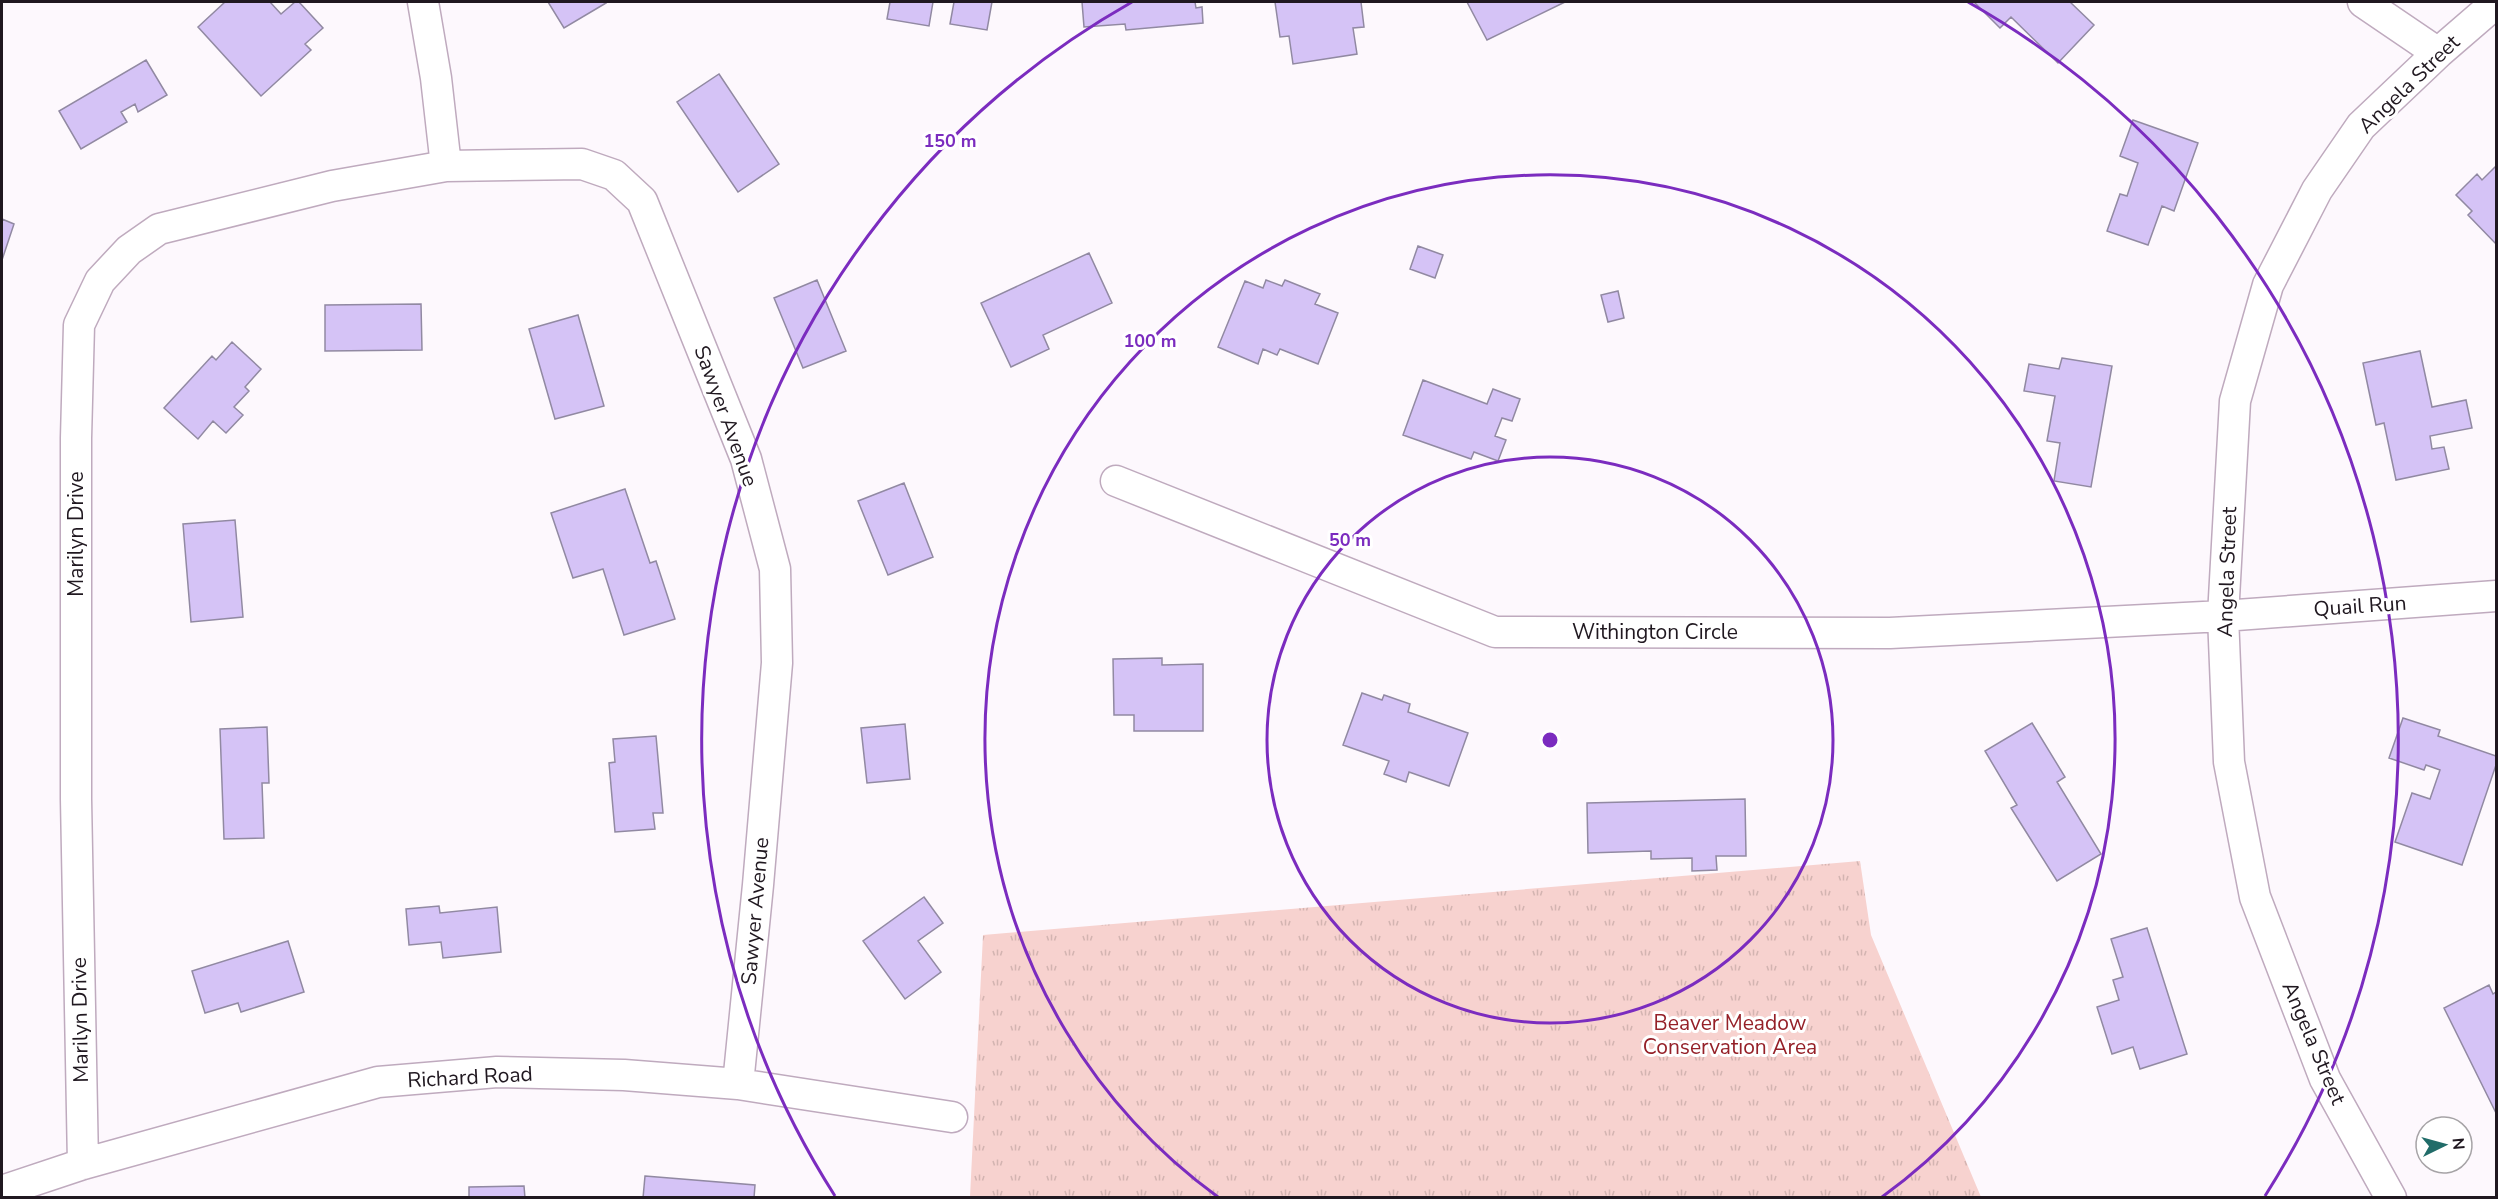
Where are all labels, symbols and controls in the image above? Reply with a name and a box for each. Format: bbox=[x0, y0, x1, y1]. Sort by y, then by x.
street label: Angela Street bbox=[2352, 28, 2466, 139]
text: 150 m bbox=[923, 129, 977, 153]
text: 100 m bbox=[1123, 329, 1177, 353]
street label: Sawyer Avenue bbox=[688, 342, 764, 490]
street label: Marilyn Drive bbox=[62, 471, 90, 597]
street label: Angela Street bbox=[2211, 506, 2243, 638]
text: 50 m bbox=[1329, 528, 1371, 552]
street label: Quail Run bbox=[2313, 589, 2407, 623]
street label: Withington Circle bbox=[1572, 618, 1738, 646]
centre of rings bbox=[1540, 730, 1560, 750]
street label: Sawyer Avenue bbox=[735, 836, 775, 986]
street label: Marilyn Drive bbox=[65, 957, 95, 1083]
street label: Angela Street bbox=[2276, 977, 2353, 1109]
park label: Beaver Meadow Conservation Area bbox=[1643, 1009, 1817, 1061]
street label: Richard Road bbox=[407, 1060, 533, 1094]
north arrow bbox=[2414, 1115, 2474, 1175]
text: N bbox=[2446, 1137, 2469, 1151]

